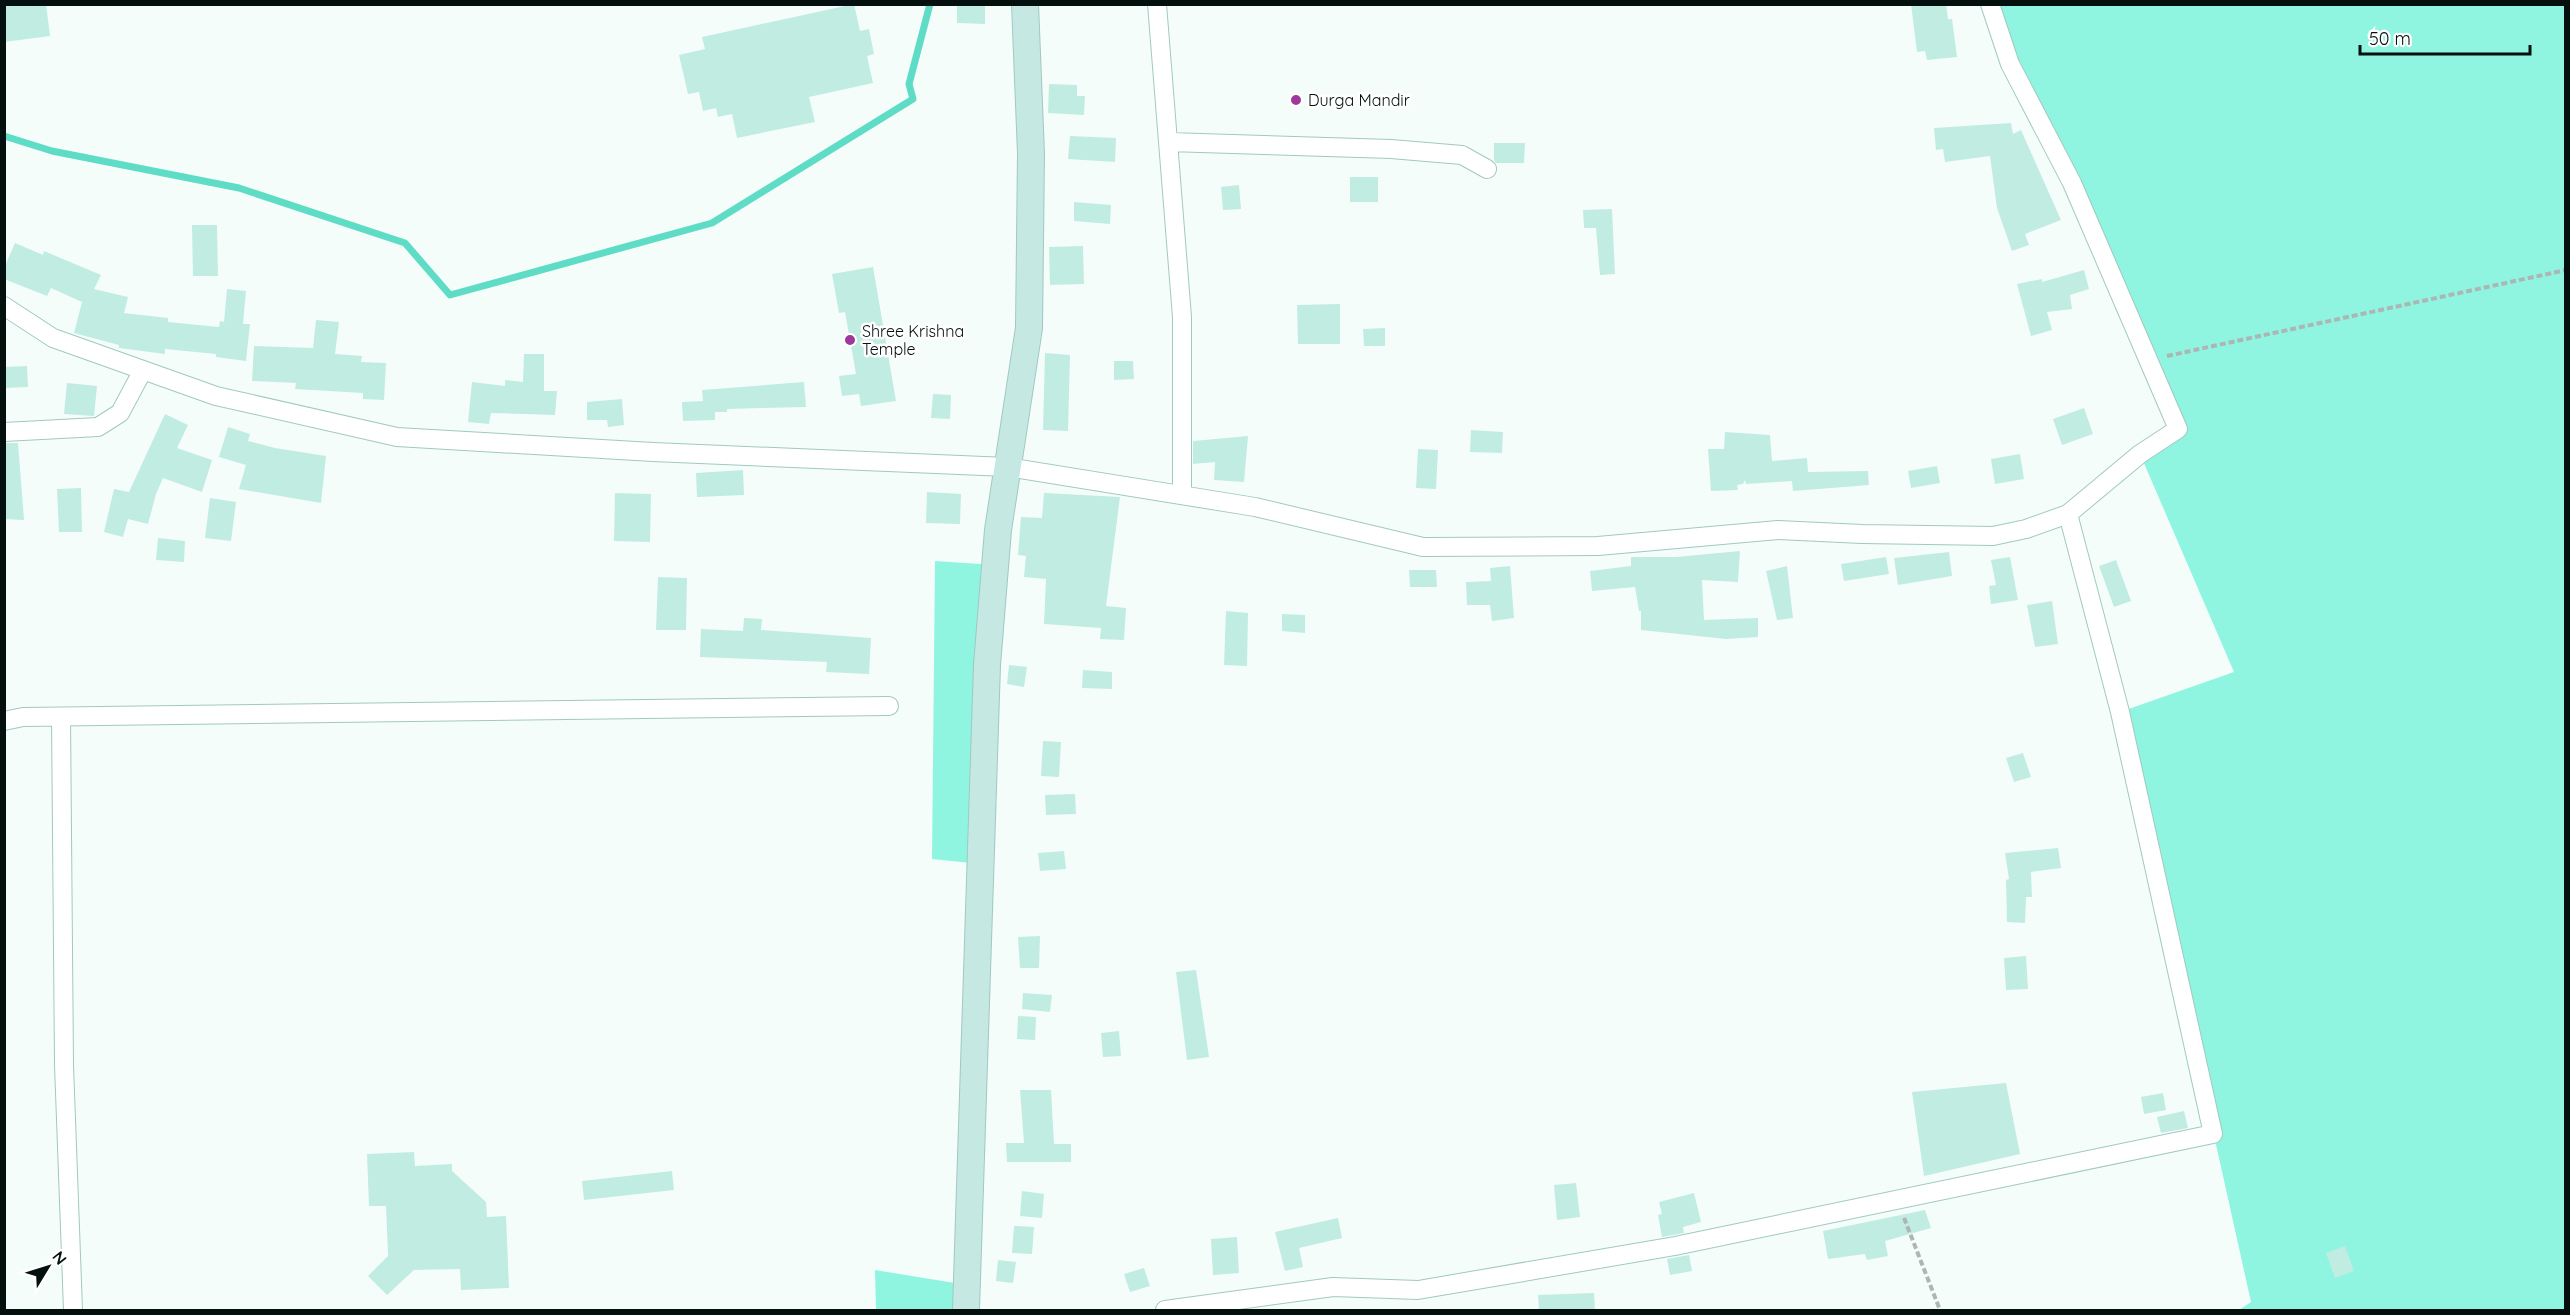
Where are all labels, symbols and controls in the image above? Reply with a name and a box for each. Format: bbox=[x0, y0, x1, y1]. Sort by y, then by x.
scale bar bbox=[2360, 18, 2530, 56]
text: 50 m bbox=[2369, 27, 2411, 50]
place label: Durga Mandir bbox=[1308, 90, 1410, 110]
marker: Durga Mandir bbox=[1289, 93, 1303, 107]
place label: Shree Krishna Temple bbox=[862, 321, 964, 359]
marker: Shree Krishna Temple bbox=[843, 333, 857, 347]
north arrow bbox=[18, 1237, 78, 1297]
text: N bbox=[48, 1247, 71, 1269]

